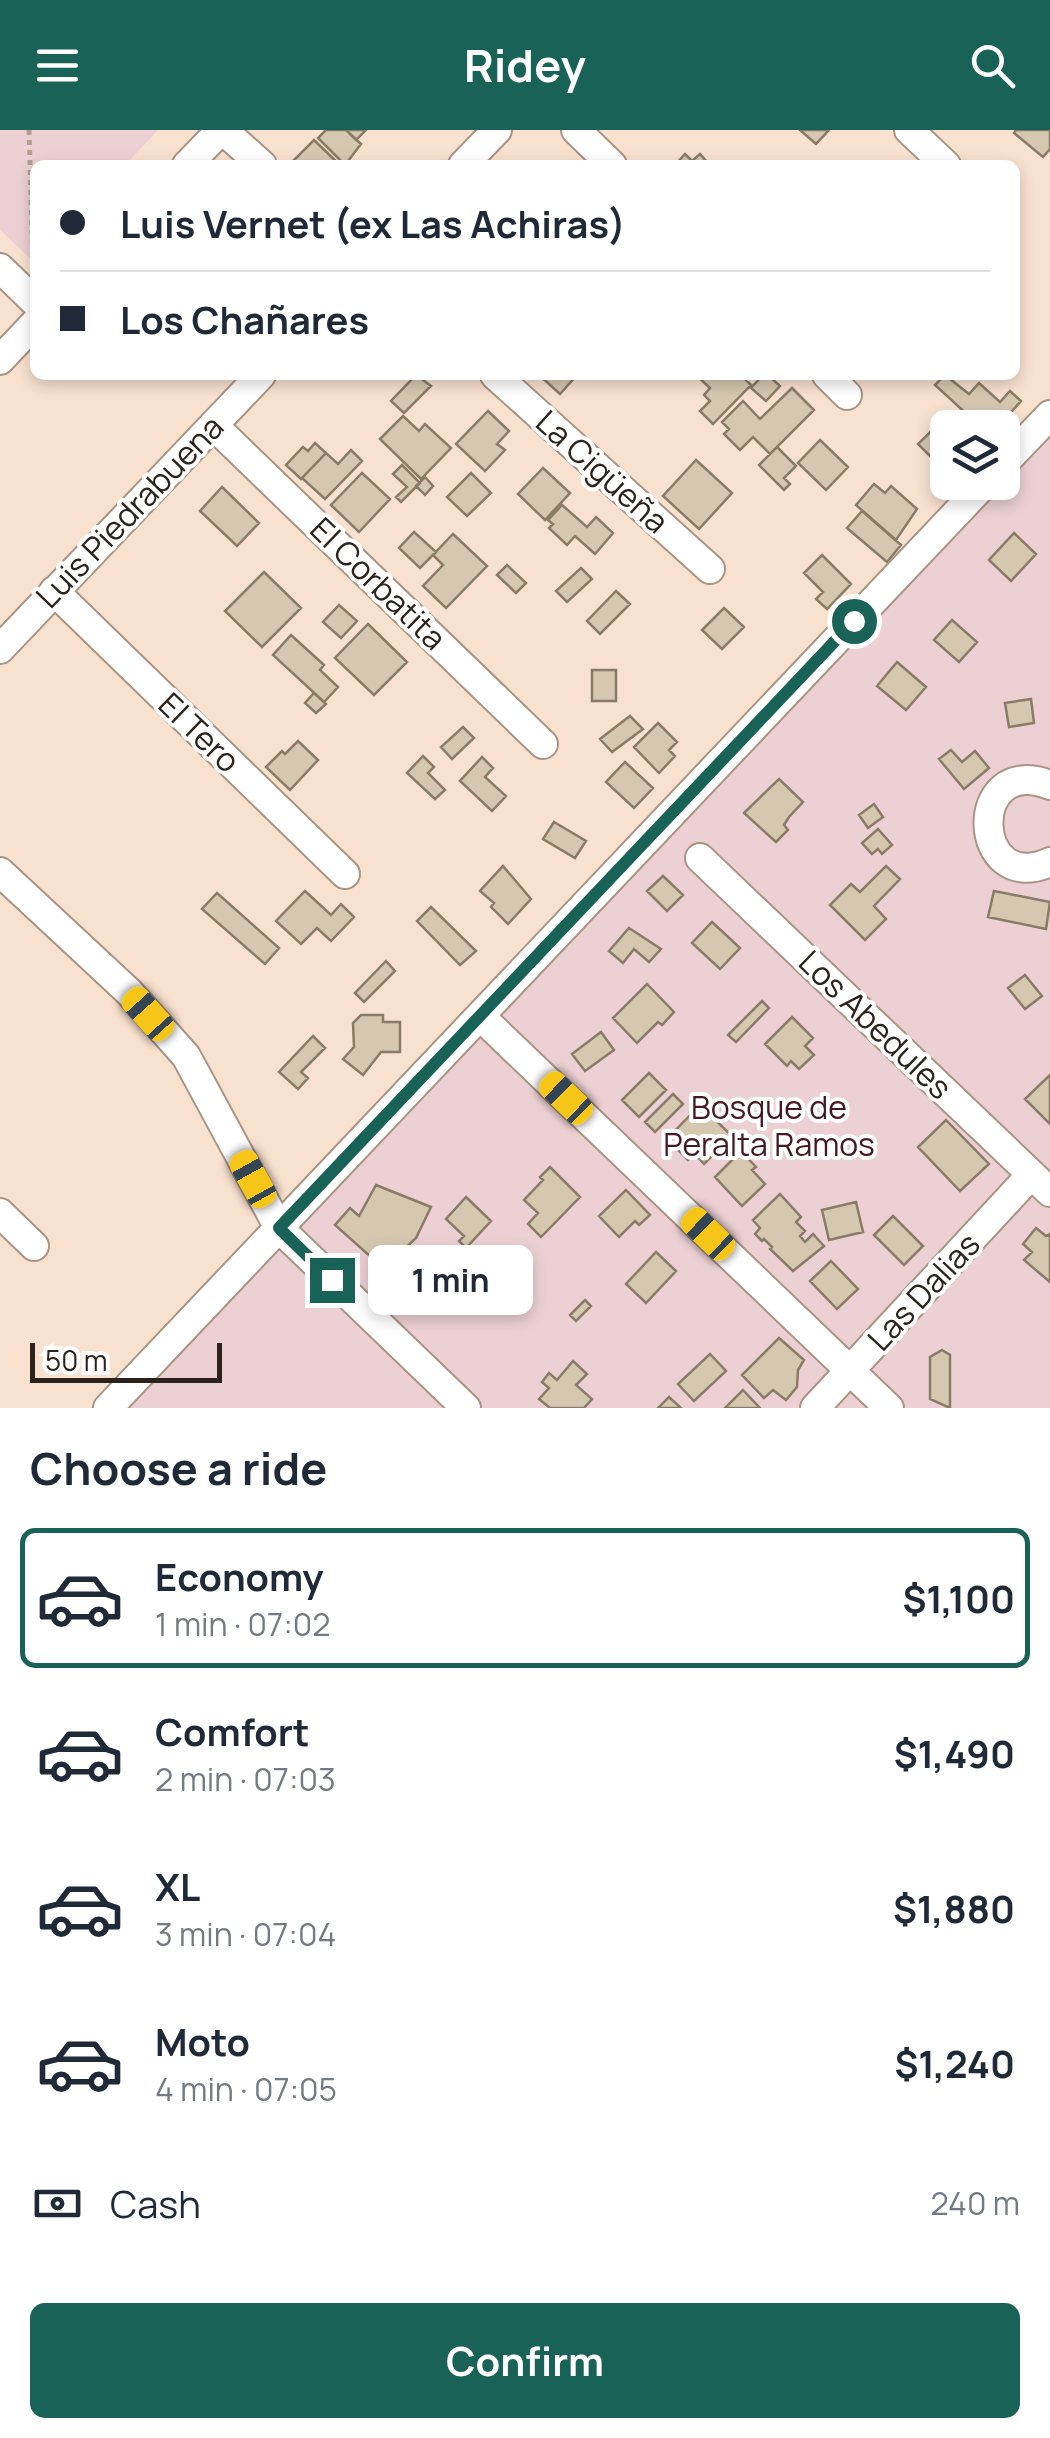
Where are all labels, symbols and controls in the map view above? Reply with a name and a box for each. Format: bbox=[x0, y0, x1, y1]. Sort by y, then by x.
text: Ridey bbox=[464, 34, 586, 96]
icon: menu bbox=[30, 38, 85, 93]
icon: search bbox=[965, 38, 1020, 93]
text: Luis Vernet (ex Las Achiras) bbox=[120, 197, 626, 249]
text: Los Chañares bbox=[120, 293, 369, 345]
street label: La Cigüeña bbox=[527, 400, 678, 543]
street label: Luis Piedrabuena bbox=[26, 405, 233, 617]
map controls bbox=[930, 410, 1020, 500]
button: layers bbox=[930, 410, 1020, 500]
street label: El Corbatita bbox=[301, 507, 456, 659]
route start bbox=[832, 599, 877, 644]
street label: El Tero bbox=[149, 683, 250, 782]
street label: Los Abedules bbox=[789, 940, 962, 1109]
car bbox=[117, 982, 179, 1046]
car bbox=[534, 1066, 598, 1130]
park label: Bosque de Peralta Ramos bbox=[663, 1085, 875, 1166]
car bbox=[225, 1145, 281, 1213]
car bbox=[676, 1202, 740, 1266]
street label: Las Dalias bbox=[857, 1223, 989, 1360]
callout: 1 min bbox=[367, 1245, 532, 1315]
route end bbox=[310, 1258, 355, 1303]
text: 1 min bbox=[411, 1258, 490, 1302]
scale bar bbox=[30, 1338, 222, 1382]
text: 50 m bbox=[45, 1341, 108, 1379]
text: Choose a ride bbox=[30, 1437, 327, 1499]
text: Economy bbox=[155, 1550, 324, 1602]
icon: car bbox=[35, 1553, 125, 1643]
text: $1,100 bbox=[902, 1572, 1015, 1624]
text: 1 min · 07:02 bbox=[155, 1602, 330, 1646]
text: Comfort bbox=[155, 1705, 309, 1757]
icon: car bbox=[35, 1708, 125, 1798]
text: $1,490 bbox=[894, 1727, 1015, 1779]
text: 2 min · 07:03 bbox=[155, 1757, 336, 1801]
text: XL bbox=[155, 1860, 200, 1912]
icon: car bbox=[35, 1863, 125, 1953]
text: $1,880 bbox=[893, 1882, 1015, 1934]
text: 3 min · 07:04 bbox=[155, 1912, 336, 1956]
text: Moto bbox=[155, 2015, 250, 2067]
icon: car bbox=[35, 2018, 125, 2108]
text: $1,240 bbox=[894, 2037, 1015, 2089]
text: 4 min · 07:05 bbox=[155, 2067, 337, 2111]
icon: cash bbox=[30, 2176, 85, 2231]
text: Cash bbox=[110, 2177, 201, 2229]
text: 240 m bbox=[930, 2181, 1020, 2225]
button: Confirm bbox=[30, 2303, 1020, 2418]

